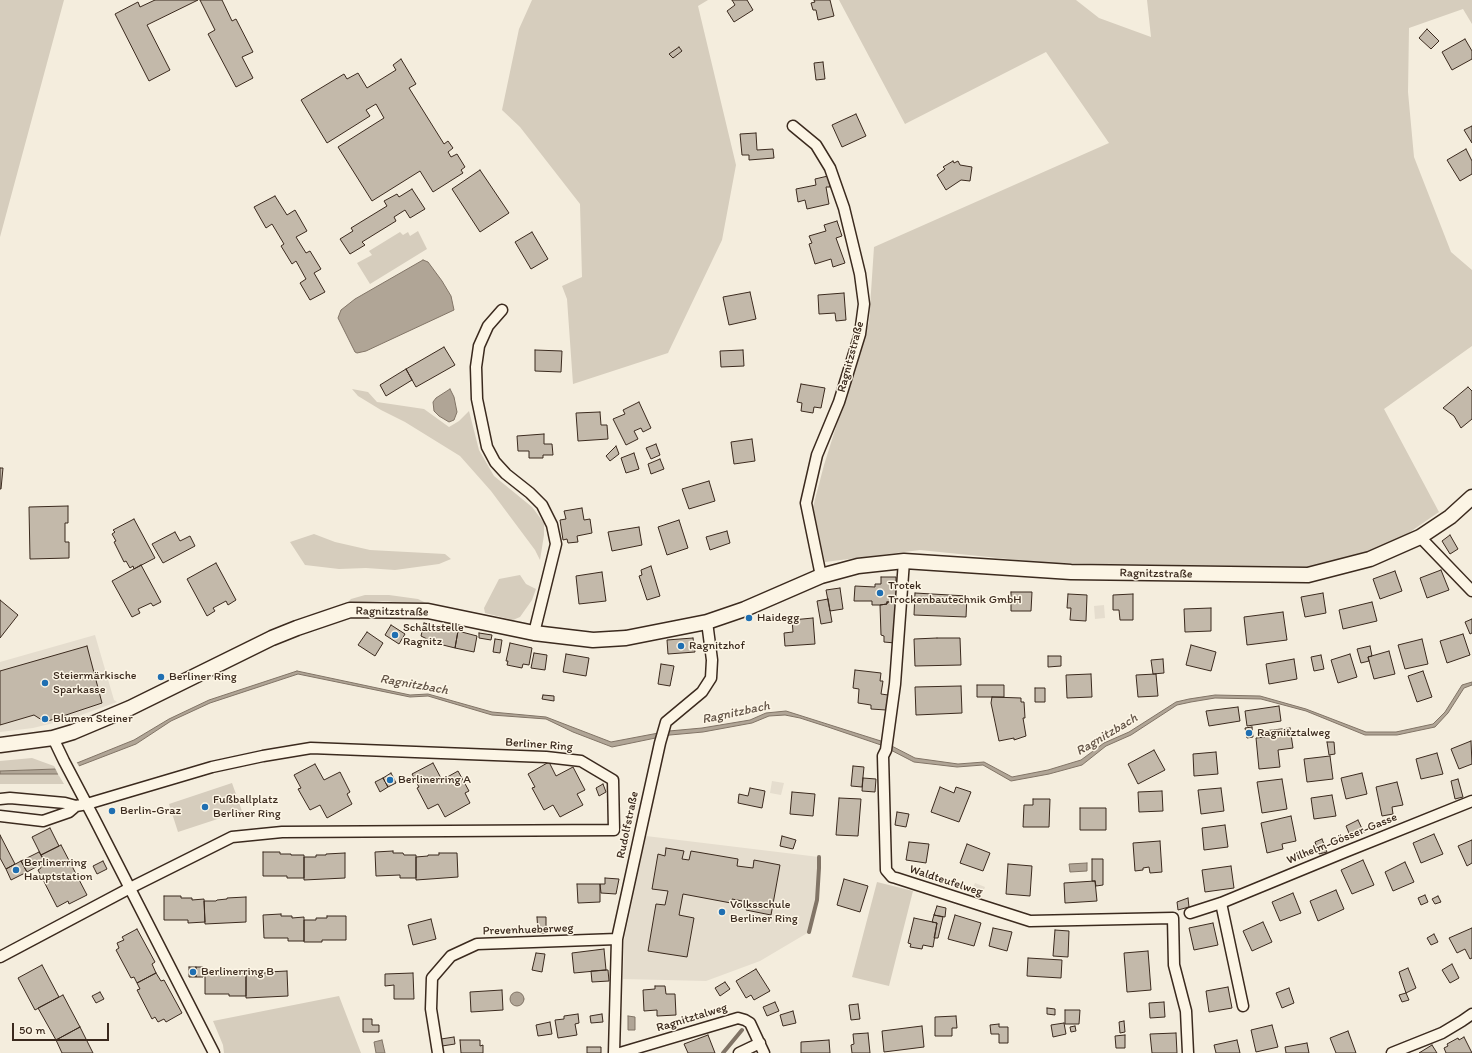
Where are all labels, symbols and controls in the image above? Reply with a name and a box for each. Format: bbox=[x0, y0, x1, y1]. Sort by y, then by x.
street label: Ragnitzstraße bbox=[835, 320, 867, 394]
street label: Ragnitzstraße bbox=[1119, 566, 1193, 582]
place label: Trotek Trockenbautechnik GmbH bbox=[888, 579, 1022, 607]
marker: Trotek Trockenbautechnik GmbH bbox=[875, 588, 885, 598]
street label: Ragnitzstraße bbox=[355, 604, 429, 620]
place label: Haidegg bbox=[757, 611, 799, 625]
marker: Haidegg bbox=[744, 613, 754, 623]
place label: Schaltstelle Ragnitz bbox=[403, 621, 464, 649]
marker: Schaltstelle Ragnitz bbox=[390, 630, 400, 640]
place label: Ragnitzhof bbox=[689, 639, 745, 653]
marker: Ragnitzhof bbox=[676, 641, 686, 651]
place label: Steiermärkische Sparkasse bbox=[53, 669, 137, 697]
place label: Berliner Ring bbox=[169, 670, 237, 684]
water label: Ragnitzbach bbox=[379, 671, 449, 699]
marker: Berliner Ring bbox=[156, 672, 166, 682]
marker: Steiermärkische Sparkasse bbox=[40, 678, 50, 688]
water label: Ragnitzbach bbox=[701, 698, 771, 728]
water label: Ragnitzbach bbox=[1073, 711, 1141, 759]
place label: Blumen Steiner bbox=[53, 712, 133, 726]
marker: Blumen Steiner bbox=[40, 714, 50, 724]
place label: Ragnitztalweg bbox=[1257, 726, 1330, 740]
marker: Ragnitztalweg bbox=[1244, 728, 1254, 738]
street label: Berliner Ring bbox=[505, 735, 573, 755]
place label: Berlinerring A bbox=[398, 773, 471, 787]
marker: Berlinerring A bbox=[385, 775, 395, 785]
street label: Rudolfstraße bbox=[614, 790, 642, 860]
place label: Fußballplatz Berliner Ring bbox=[213, 793, 281, 821]
marker: Fußballplatz Berliner Ring bbox=[200, 802, 210, 812]
place label: Berlin-Graz bbox=[120, 804, 181, 818]
marker: Berlin-Graz bbox=[107, 806, 117, 816]
street label: Wilhelm-Gösser-Gasse bbox=[1285, 810, 1399, 868]
place label: Berlinerring Hauptstation bbox=[24, 856, 93, 884]
street label: Waldteufelweg bbox=[908, 862, 984, 900]
marker: Berlinerring Hauptstation bbox=[11, 865, 21, 875]
place label: Volksschule Berliner Ring bbox=[730, 898, 798, 926]
marker: Volksschule Berliner Ring bbox=[717, 907, 727, 917]
street label: Prevenhueberweg bbox=[482, 921, 574, 939]
place label: Berlinerring B bbox=[201, 965, 274, 979]
marker: Berlinerring B bbox=[188, 967, 198, 977]
street label: Ragnitztalweg bbox=[655, 1000, 729, 1036]
scale bar bbox=[14, 1015, 111, 1041]
text: 50 m bbox=[19, 1023, 45, 1037]

